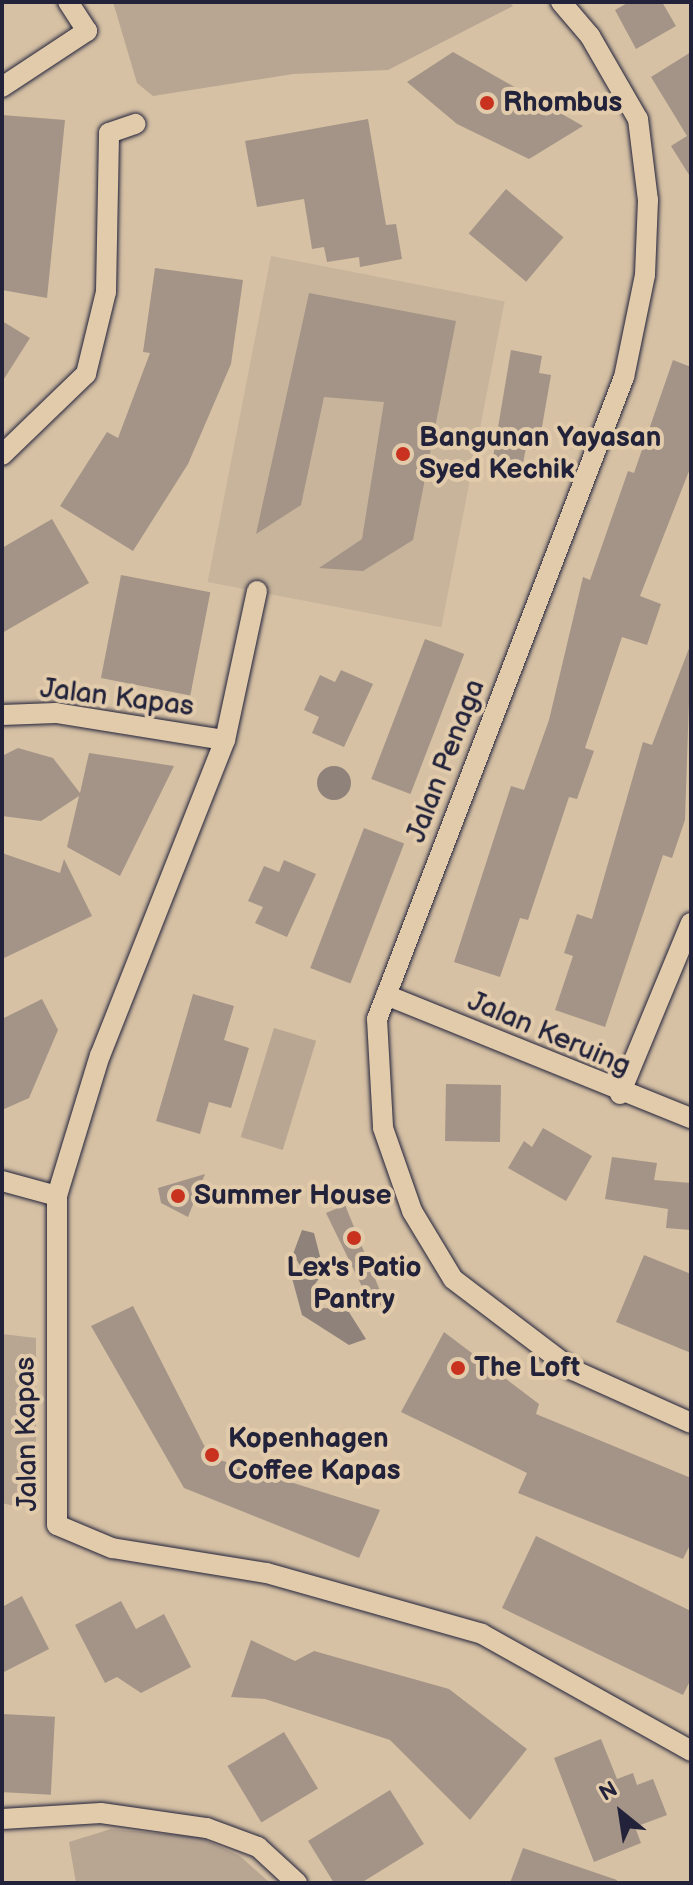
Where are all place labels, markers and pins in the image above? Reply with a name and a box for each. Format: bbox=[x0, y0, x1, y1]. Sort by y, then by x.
place label: Rhombus bbox=[503, 86, 622, 120]
marker: Rhombus bbox=[478, 94, 496, 112]
place label: Bangunan Yayasan Syed Kechik bbox=[419, 421, 661, 487]
marker: Bangunan Yayasan Syed Kechik bbox=[394, 445, 412, 463]
place label: Summer House bbox=[194, 1179, 392, 1213]
marker: Summer House bbox=[169, 1187, 187, 1205]
marker: Lex's Patio Pantry bbox=[345, 1229, 363, 1247]
place label: Lex's Patio Pantry bbox=[287, 1251, 421, 1317]
place label: The Loft bbox=[474, 1351, 580, 1385]
marker: The Loft bbox=[449, 1359, 467, 1377]
place label: Kopenhagen Coffee Kapas bbox=[228, 1422, 400, 1488]
marker: Kopenhagen Coffee Kapas bbox=[203, 1446, 221, 1464]

